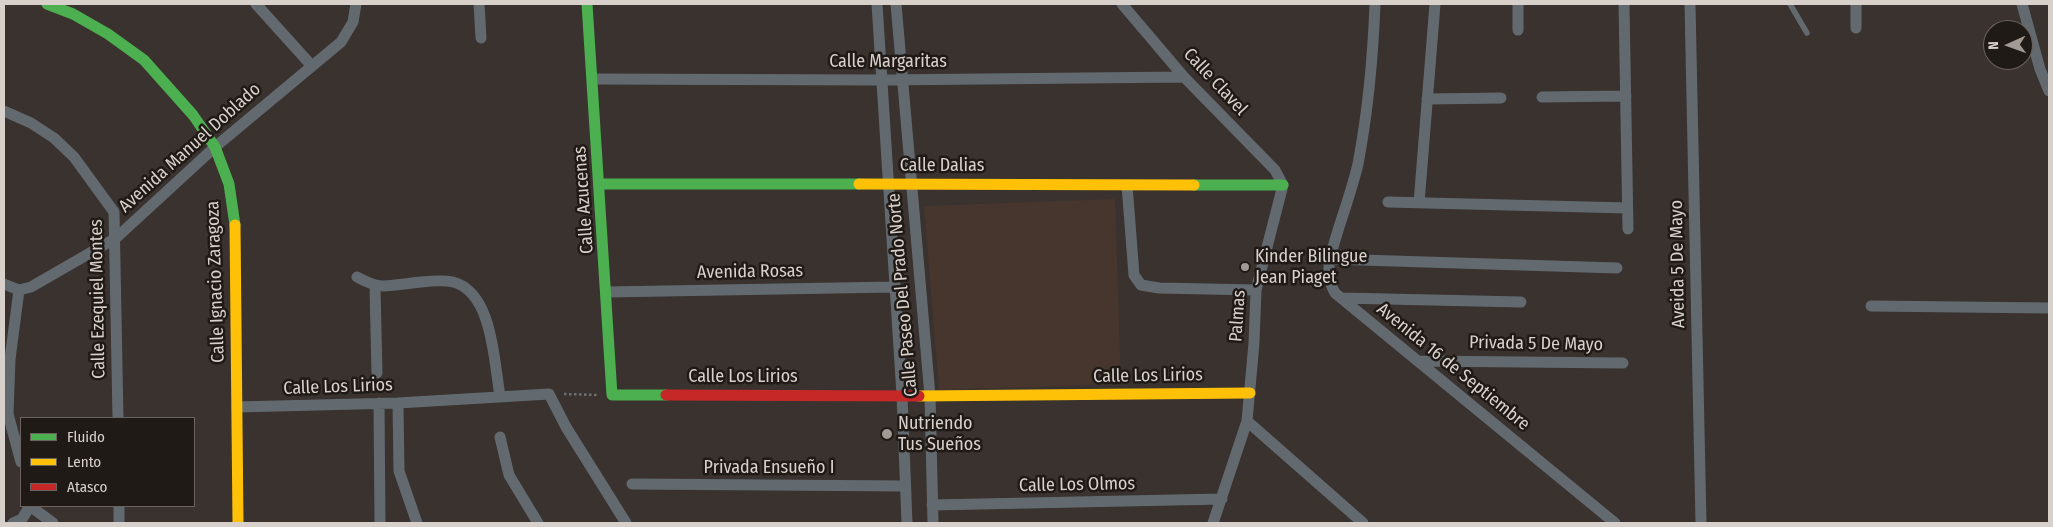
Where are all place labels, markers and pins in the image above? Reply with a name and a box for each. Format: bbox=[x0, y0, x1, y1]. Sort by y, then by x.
place label: Kinder Bilingue Jean Piaget bbox=[1255, 246, 1367, 288]
marker: Kinder Bilingue Jean Piaget bbox=[1239, 261, 1251, 273]
place label: Nutriendo Tus Sueños bbox=[898, 413, 981, 456]
marker: Nutriendo Tus Sueños bbox=[880, 427, 894, 441]

